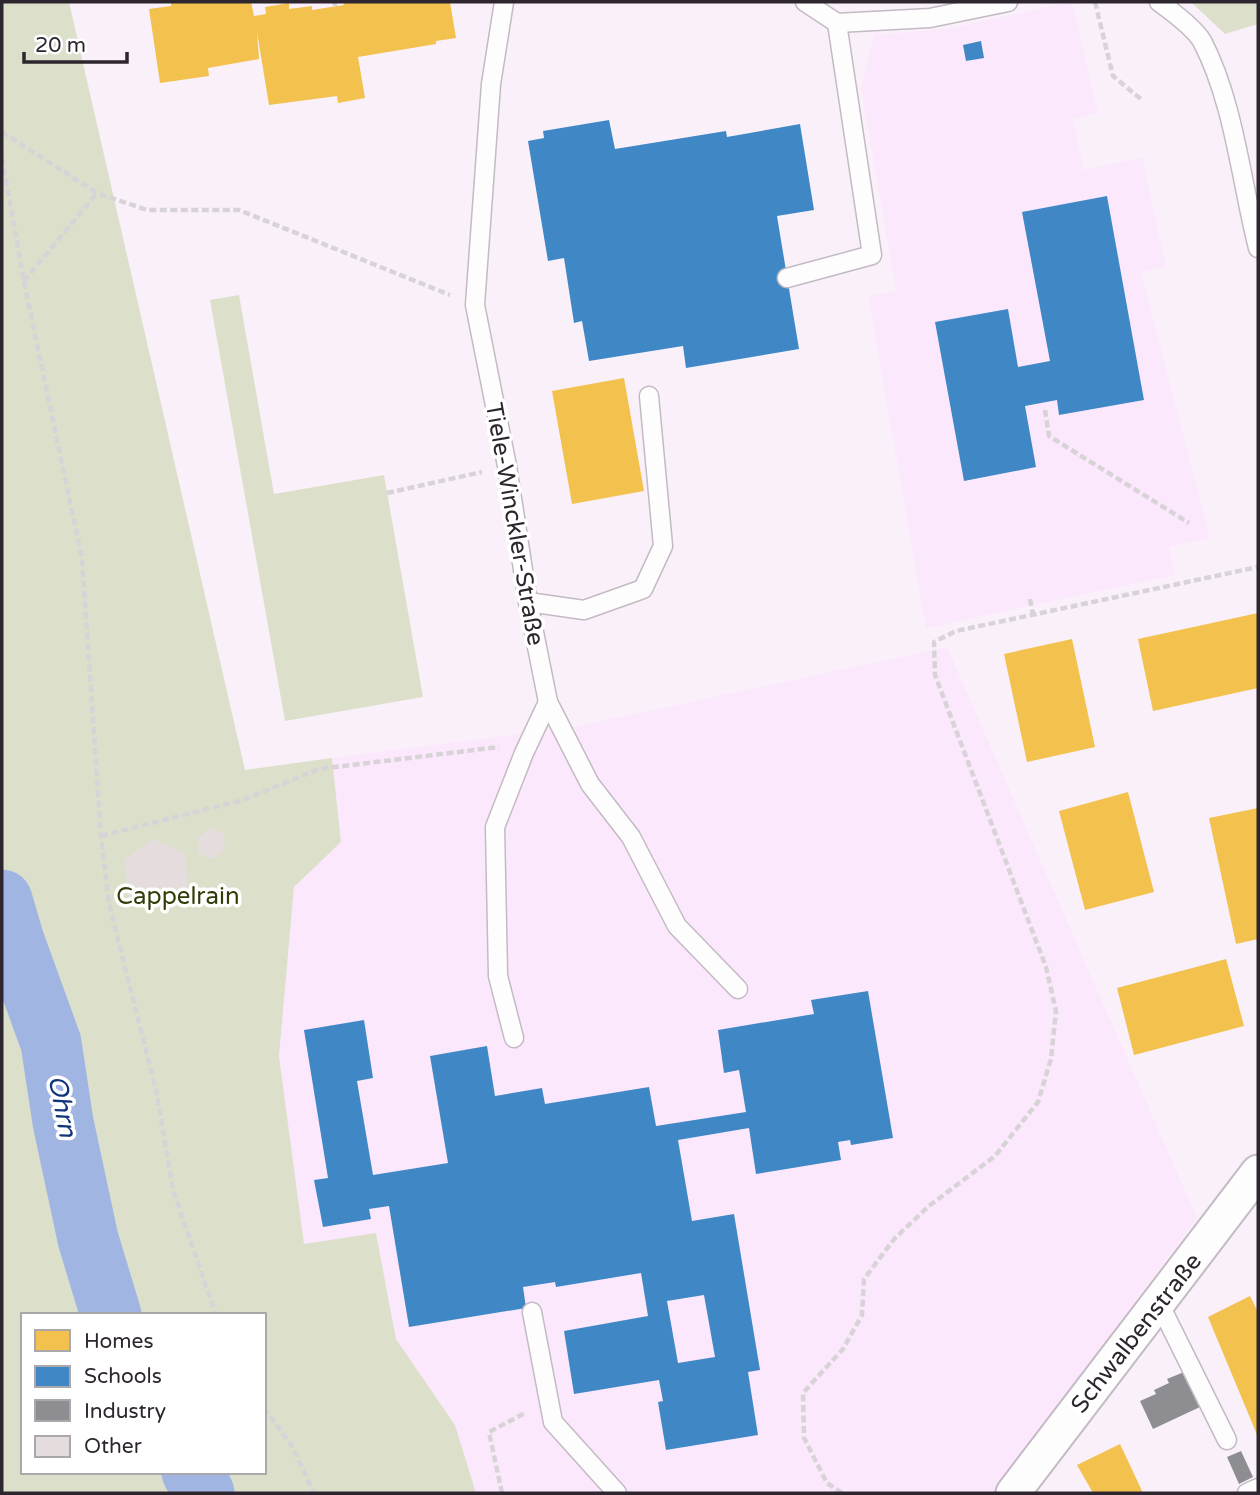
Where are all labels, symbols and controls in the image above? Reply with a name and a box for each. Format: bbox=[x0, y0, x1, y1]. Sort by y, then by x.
scale bar bbox=[24, 21, 128, 65]
text: 20 m bbox=[35, 33, 86, 58]
street label: Tiele-Winckler-Straße bbox=[479, 400, 550, 648]
park label: Cappelrain bbox=[116, 882, 240, 911]
water label: Ohrn bbox=[41, 1072, 84, 1141]
street label: Schwalbenstraße bbox=[1065, 1248, 1208, 1419]
legend bbox=[21, 1313, 266, 1474]
text: Homes bbox=[84, 1329, 154, 1354]
text: Schools bbox=[84, 1364, 162, 1389]
text: Industry bbox=[84, 1399, 166, 1424]
text: Other bbox=[84, 1434, 142, 1459]

